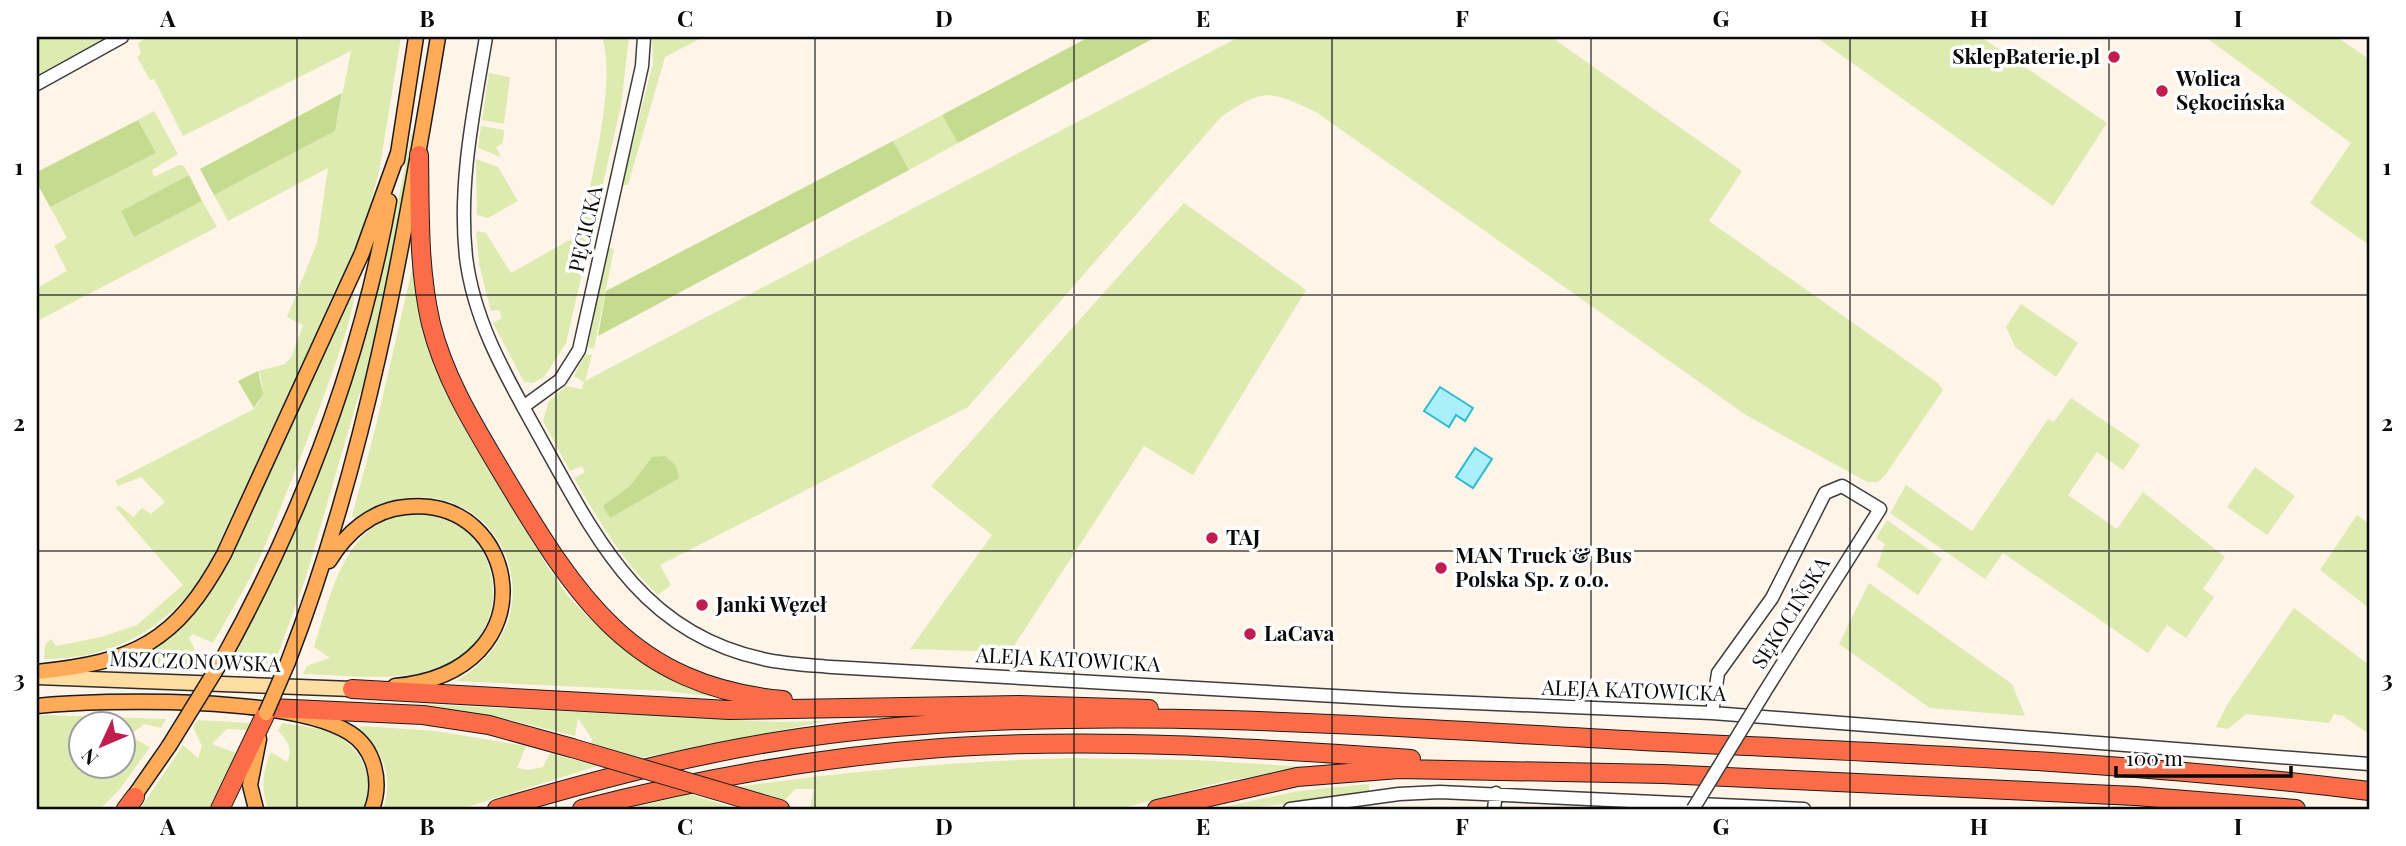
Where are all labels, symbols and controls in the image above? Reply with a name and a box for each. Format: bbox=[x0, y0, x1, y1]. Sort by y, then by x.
text: A bbox=[159, 2, 176, 33]
text: B bbox=[419, 2, 435, 33]
text: C bbox=[677, 2, 693, 33]
text: D bbox=[935, 2, 953, 33]
text: E bbox=[1196, 2, 1210, 33]
text: F bbox=[1455, 2, 1469, 33]
text: G bbox=[1713, 2, 1730, 33]
text: H bbox=[1970, 2, 1988, 33]
text: I bbox=[2234, 2, 2242, 33]
place label: SklepBaterie.pl bbox=[1952, 41, 2100, 69]
marker: SklepBaterie.pl bbox=[2106, 49, 2122, 65]
place label: Wolica Sękocińska bbox=[2175, 63, 2285, 115]
marker: Wolica Sękocińska bbox=[2154, 83, 2170, 99]
text: 1 bbox=[15, 150, 24, 181]
text: 1 bbox=[2383, 150, 2392, 181]
street label: PĘCICKA bbox=[561, 182, 608, 275]
text: 2 bbox=[13, 406, 25, 437]
text: 2 bbox=[2381, 406, 2393, 437]
place label: TAJ bbox=[1226, 522, 1261, 550]
marker: TAJ bbox=[1204, 530, 1220, 546]
place label: MAN Truck & Bus Polska Sp. z o.o. bbox=[1455, 540, 1632, 592]
street label: SĘKOCIŃSKA bbox=[1744, 550, 1835, 673]
marker: MAN Truck & Bus Polska Sp. z o.o. bbox=[1433, 560, 1449, 576]
place label: Janki Węzeł bbox=[715, 589, 827, 617]
marker: Janki Węzeł bbox=[694, 597, 710, 613]
place label: LaCava bbox=[1264, 618, 1335, 646]
marker: LaCava bbox=[1242, 626, 1258, 642]
street label: ALEJA KATOWICKA bbox=[974, 639, 1162, 677]
street label: MSZCZONOWSKA bbox=[109, 643, 282, 677]
text: 3 bbox=[13, 662, 25, 693]
text: 3 bbox=[2381, 662, 2393, 693]
street label: ALEJA KATOWICKA bbox=[1540, 672, 1728, 706]
north arrow bbox=[66, 710, 136, 780]
scale bar bbox=[2116, 734, 2290, 778]
text: N bbox=[75, 743, 103, 771]
text: 100 m bbox=[2126, 743, 2183, 771]
text: A bbox=[159, 810, 176, 841]
text: B bbox=[419, 810, 435, 841]
text: C bbox=[677, 810, 693, 841]
text: D bbox=[935, 810, 953, 841]
text: E bbox=[1196, 810, 1210, 841]
text: F bbox=[1455, 810, 1469, 841]
text: G bbox=[1713, 810, 1730, 841]
text: H bbox=[1970, 810, 1988, 841]
text: I bbox=[2234, 810, 2242, 841]

